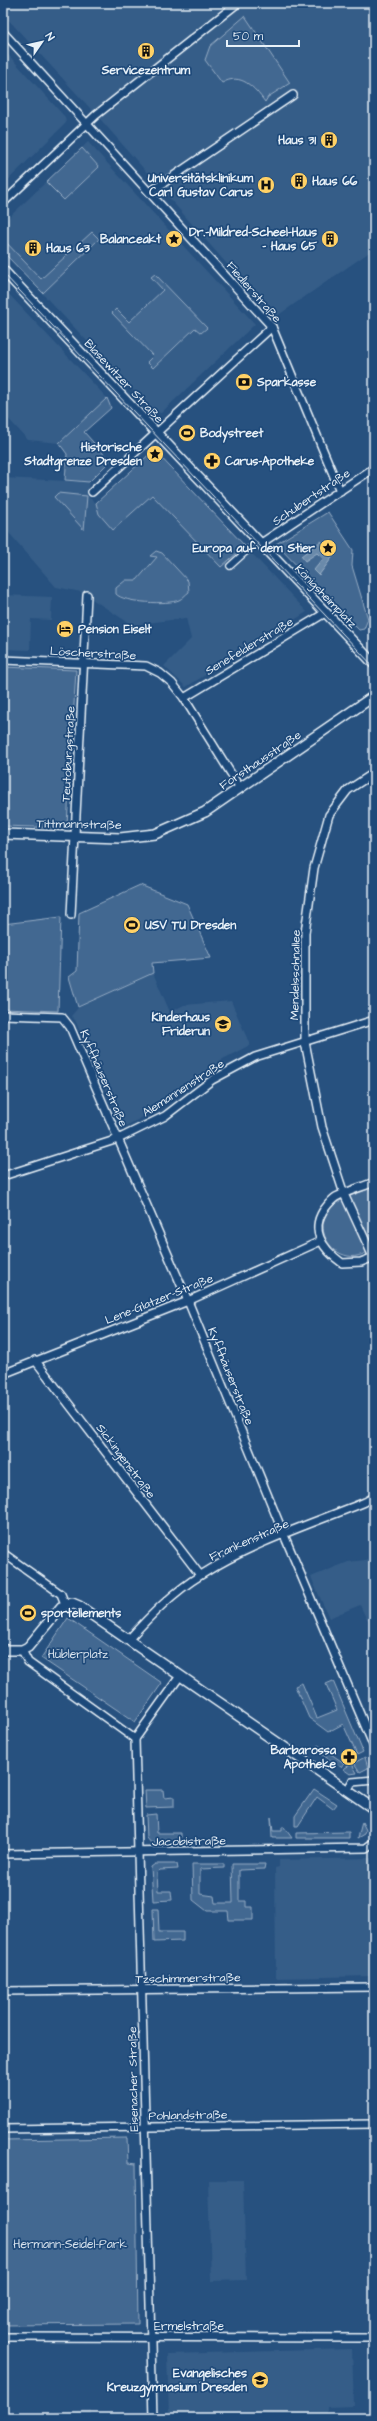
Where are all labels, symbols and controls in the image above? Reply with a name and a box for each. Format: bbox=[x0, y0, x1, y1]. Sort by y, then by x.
north arrow bbox=[22, 22, 62, 62]
scale bar bbox=[227, 22, 299, 48]
text: 50 m bbox=[233, 28, 264, 45]
text: N bbox=[42, 30, 58, 44]
building icon: Servicezentrum bbox=[136, 41, 156, 61]
place label: Servicezentrum bbox=[101, 62, 191, 79]
building icon: Haus 31 bbox=[319, 130, 339, 150]
place label: Haus 31 bbox=[278, 132, 316, 149]
place label: Universitätsklinikum Carl Gustav Carus bbox=[147, 170, 254, 201]
building icon: Haus 66 bbox=[289, 171, 309, 191]
place label: Haus 66 bbox=[312, 173, 358, 190]
hospital icon: Universitätsklinikum Carl Gustav Carus bbox=[256, 175, 276, 195]
place label: Dr.-Mildred-Scheel-Haus - Haus 65 bbox=[189, 224, 318, 255]
place icon: Balanceakt bbox=[164, 229, 184, 249]
building icon: Dr.-Mildred-Scheel-Haus - Haus 65 bbox=[320, 229, 340, 249]
place label: Balanceakt bbox=[100, 231, 161, 248]
building icon: Haus 63 bbox=[23, 238, 43, 258]
place label: Haus 63 bbox=[46, 240, 91, 257]
street label: Fiedlerstraße bbox=[222, 258, 285, 327]
street label: Blasewitzer Straße bbox=[80, 335, 168, 428]
bank icon: Sparkasse bbox=[234, 372, 254, 392]
place label: Sparkasse bbox=[256, 374, 317, 392]
sports icon: Bodystreet bbox=[177, 423, 197, 443]
place label: Bodystreet bbox=[200, 425, 264, 443]
place label: Historische Stadtgrenze Dresden bbox=[23, 439, 143, 472]
place icon: Historische Stadtgrenze Dresden bbox=[145, 444, 165, 464]
pharmacy icon: Carus-Apotheke bbox=[202, 451, 222, 471]
place label: Carus-Apotheke bbox=[225, 453, 315, 471]
street label: Schubertstraße bbox=[269, 465, 354, 530]
place icon: Europa auf dem Stier bbox=[318, 538, 338, 558]
place label: Europa auf dem Stier bbox=[192, 540, 315, 558]
street label: Königsheimplatz bbox=[290, 561, 361, 633]
street label: Senefelderstraße bbox=[202, 613, 297, 679]
hotel icon: Pension Eiselt bbox=[55, 619, 75, 639]
place label: Pension Eiselt bbox=[78, 621, 152, 638]
street label: Löscherstraße bbox=[49, 643, 137, 664]
street label: Teutoburgstraße bbox=[58, 705, 81, 802]
street label: Forsthausstraße bbox=[216, 726, 305, 794]
street label: Tittmannstraße bbox=[36, 815, 122, 834]
sports icon: USV TU Dresden bbox=[122, 915, 142, 935]
place label: USV TU Dresden bbox=[144, 917, 236, 934]
street label: Mendelssohnallee bbox=[286, 929, 305, 1020]
place label: Kinderhaus Friderun bbox=[151, 1009, 210, 1040]
school or university icon: Kinderhaus Friderun bbox=[213, 1014, 233, 1034]
street label: Kyffhäuserstraße bbox=[74, 1027, 132, 1130]
street label: Alemannenstraße bbox=[139, 1055, 228, 1121]
street label: Lene-Glatzer-Straße bbox=[103, 1270, 216, 1329]
street label: Kyffhäuserstraße bbox=[202, 1325, 258, 1428]
street label: Sickingenstraße bbox=[91, 1420, 160, 1503]
street label: Frankenstraße bbox=[207, 1515, 292, 1566]
sports icon: sportellements bbox=[18, 1603, 38, 1623]
place label: sportellements bbox=[41, 1605, 121, 1623]
park label: Hüblerplatz bbox=[48, 1646, 108, 1663]
place label: Barbarossa Apotheke bbox=[270, 1742, 337, 1774]
pharmacy icon: Barbarossa Apotheke bbox=[339, 1747, 359, 1767]
street label: Jacobistraße bbox=[152, 1832, 227, 1851]
street label: Tzschimmerstraße bbox=[135, 1969, 241, 1988]
street label: Eisenacher Straße bbox=[124, 2026, 143, 2132]
street label: Pohlandstraße bbox=[148, 2106, 228, 2125]
park label: Hermann-Seidel-Park bbox=[13, 2236, 127, 2253]
street label: Ermelstraße bbox=[154, 2318, 225, 2335]
place label: Evangelisches Kreuzgymnasium Dresden bbox=[107, 2365, 247, 2398]
school or university icon: Evangelisches Kreuzgymnasium Dresden bbox=[250, 2370, 270, 2390]

